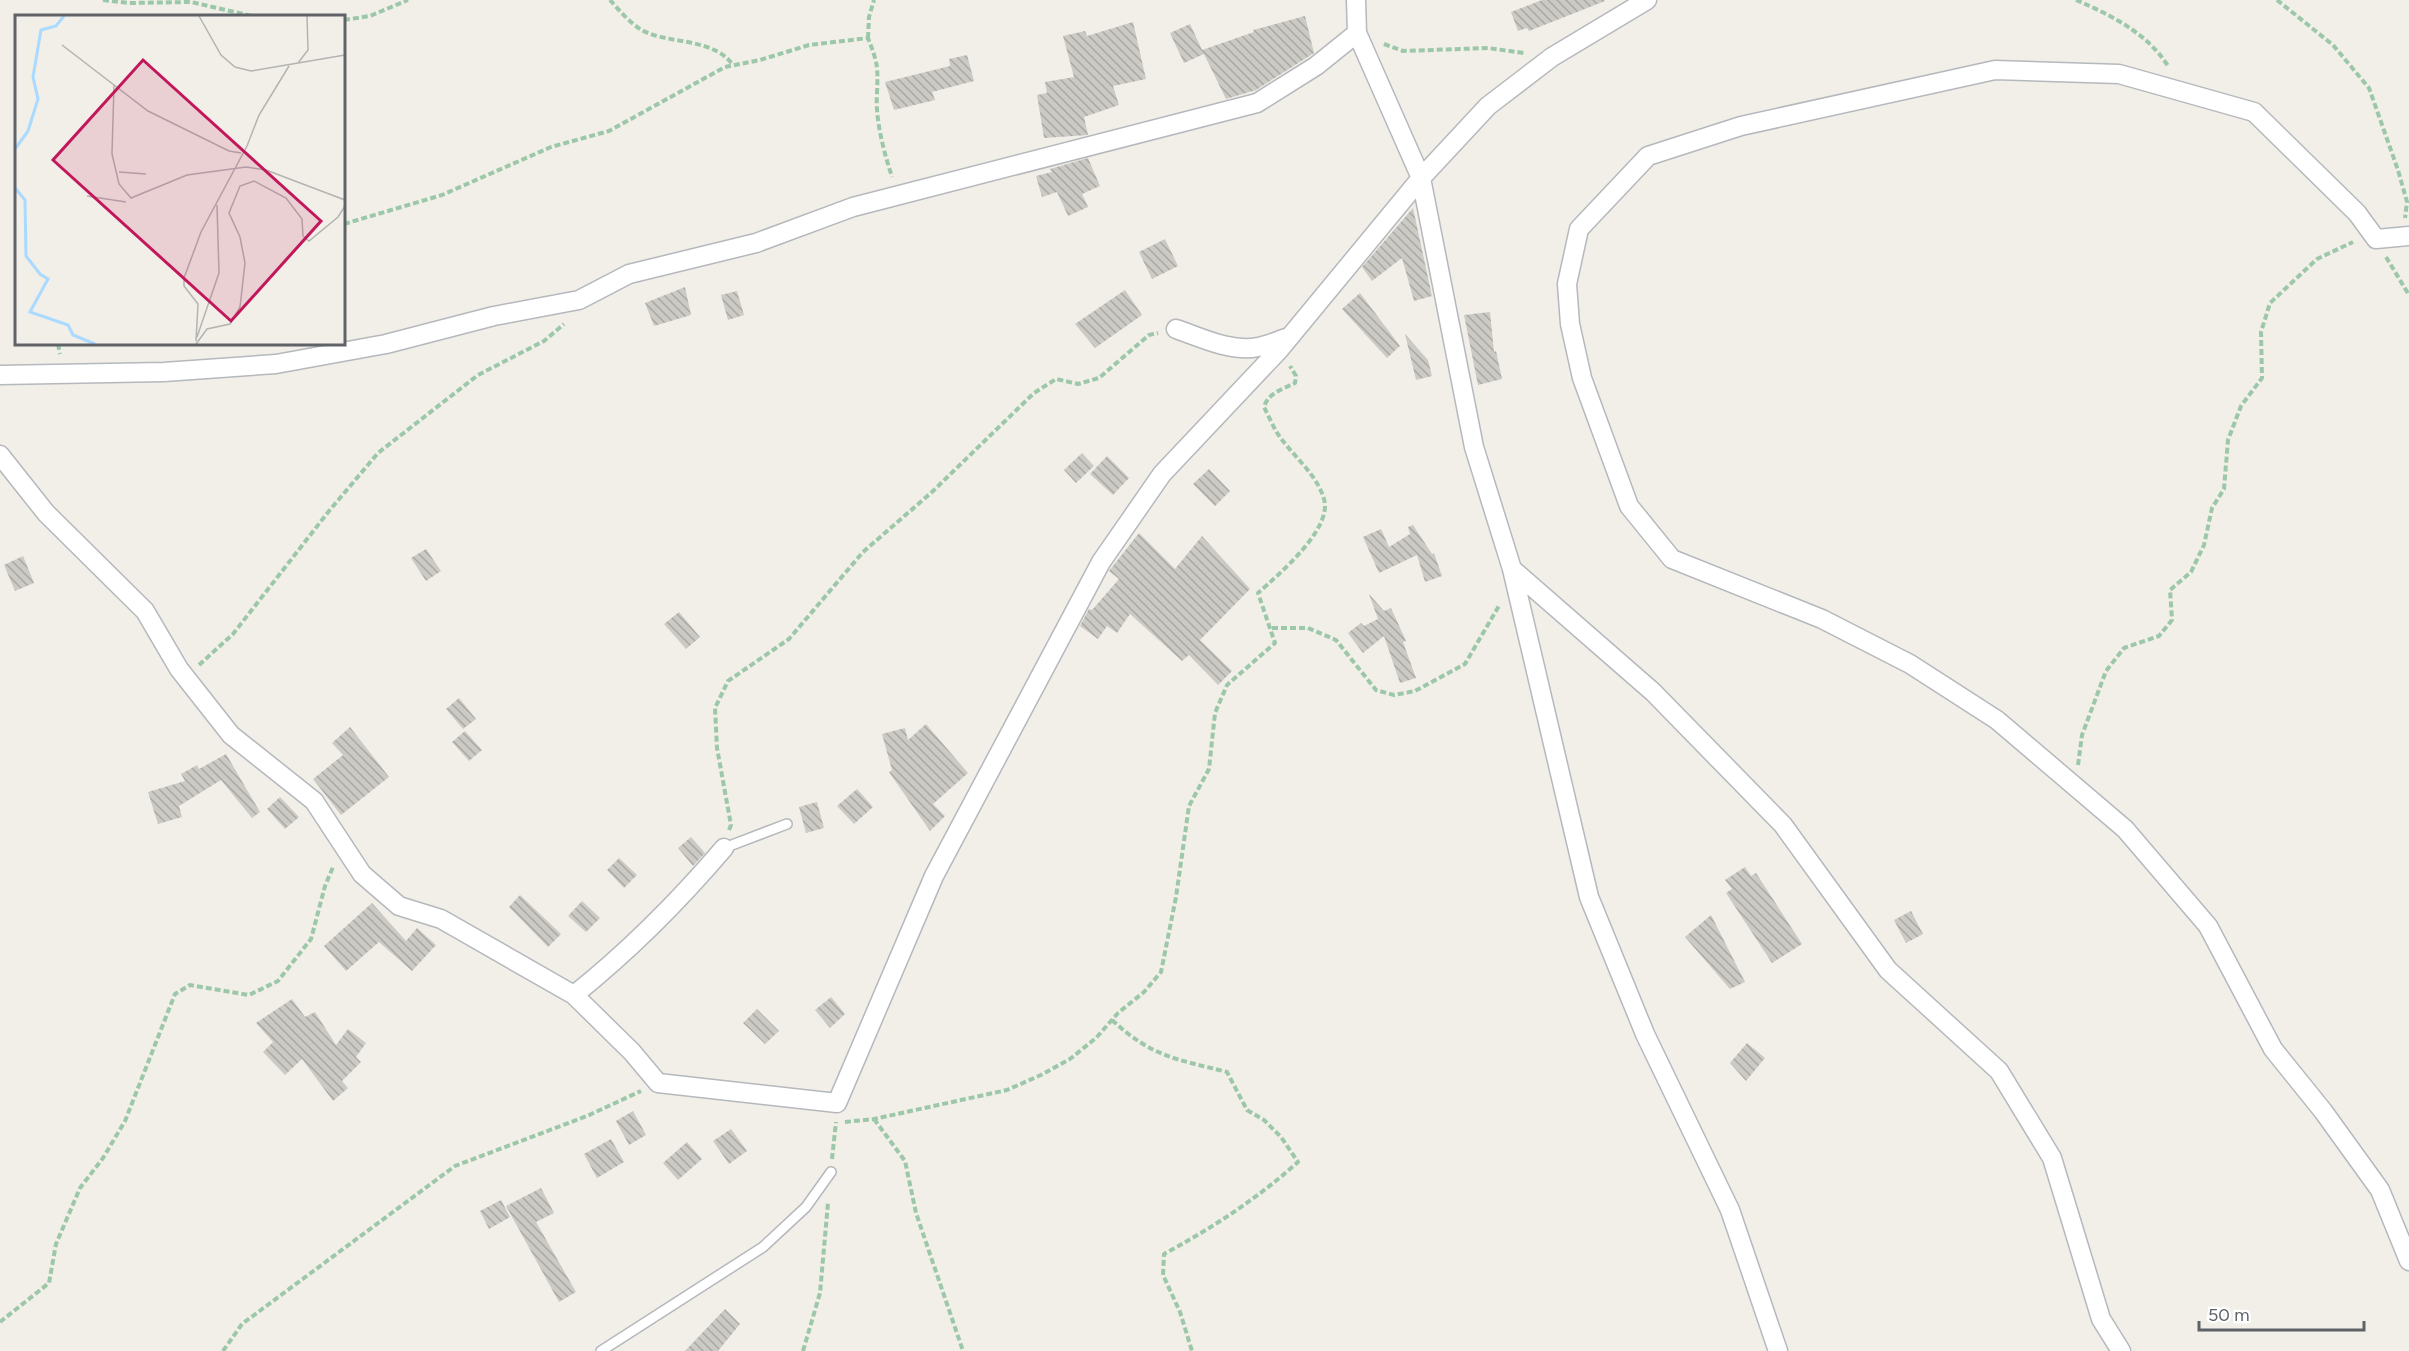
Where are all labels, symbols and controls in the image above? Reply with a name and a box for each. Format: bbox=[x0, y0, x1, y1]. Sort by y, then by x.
inset map bbox=[15, 15, 345, 345]
scale bar bbox=[2199, 1294, 2364, 1332]
text: 50 m bbox=[2208, 1304, 2250, 1326]

